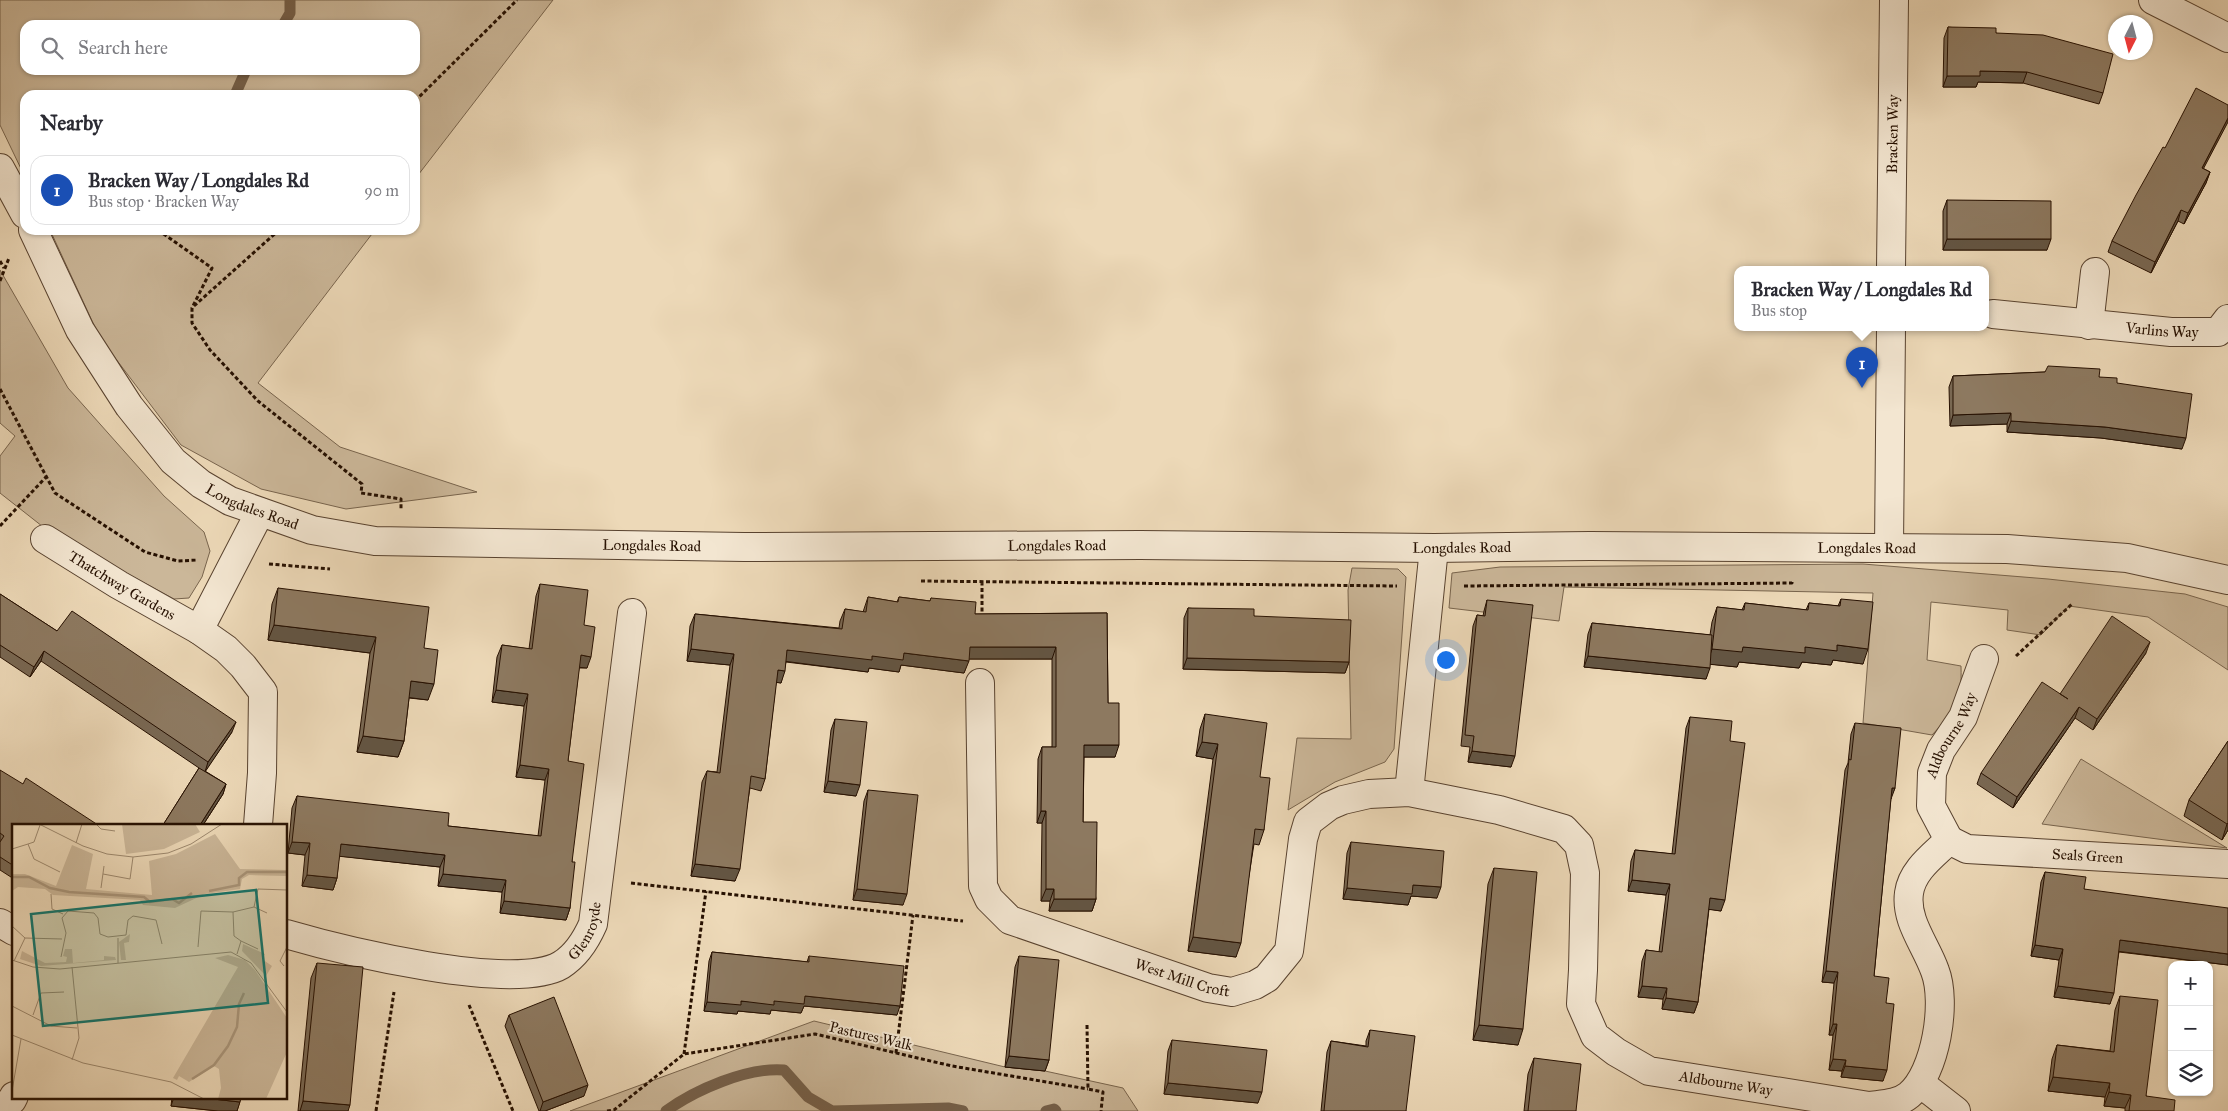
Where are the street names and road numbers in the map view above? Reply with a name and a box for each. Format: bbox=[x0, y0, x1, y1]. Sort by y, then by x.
street label: Bracken Way bbox=[1883, 93, 1902, 174]
street label: Varlins Way bbox=[2124, 318, 2200, 341]
street label: Longdales Road bbox=[203, 480, 301, 534]
street label: Longdales Road bbox=[602, 536, 702, 555]
street label: Longdales Road bbox=[1007, 536, 1107, 555]
street label: Longdales Road bbox=[1412, 538, 1512, 557]
street label: Longdales Road bbox=[1817, 539, 1917, 557]
street label: Thatchway Gardens bbox=[65, 547, 179, 624]
street label: Aldbourne Way bbox=[1922, 689, 1980, 782]
street label: Seals Green bbox=[2052, 845, 2124, 867]
street label: Glenroyde bbox=[564, 901, 605, 964]
street label: West Mill Croft bbox=[1133, 955, 1232, 1001]
street label: Pastures Walk bbox=[828, 1018, 914, 1054]
street label: Aldbourne Way bbox=[1677, 1067, 1775, 1100]

